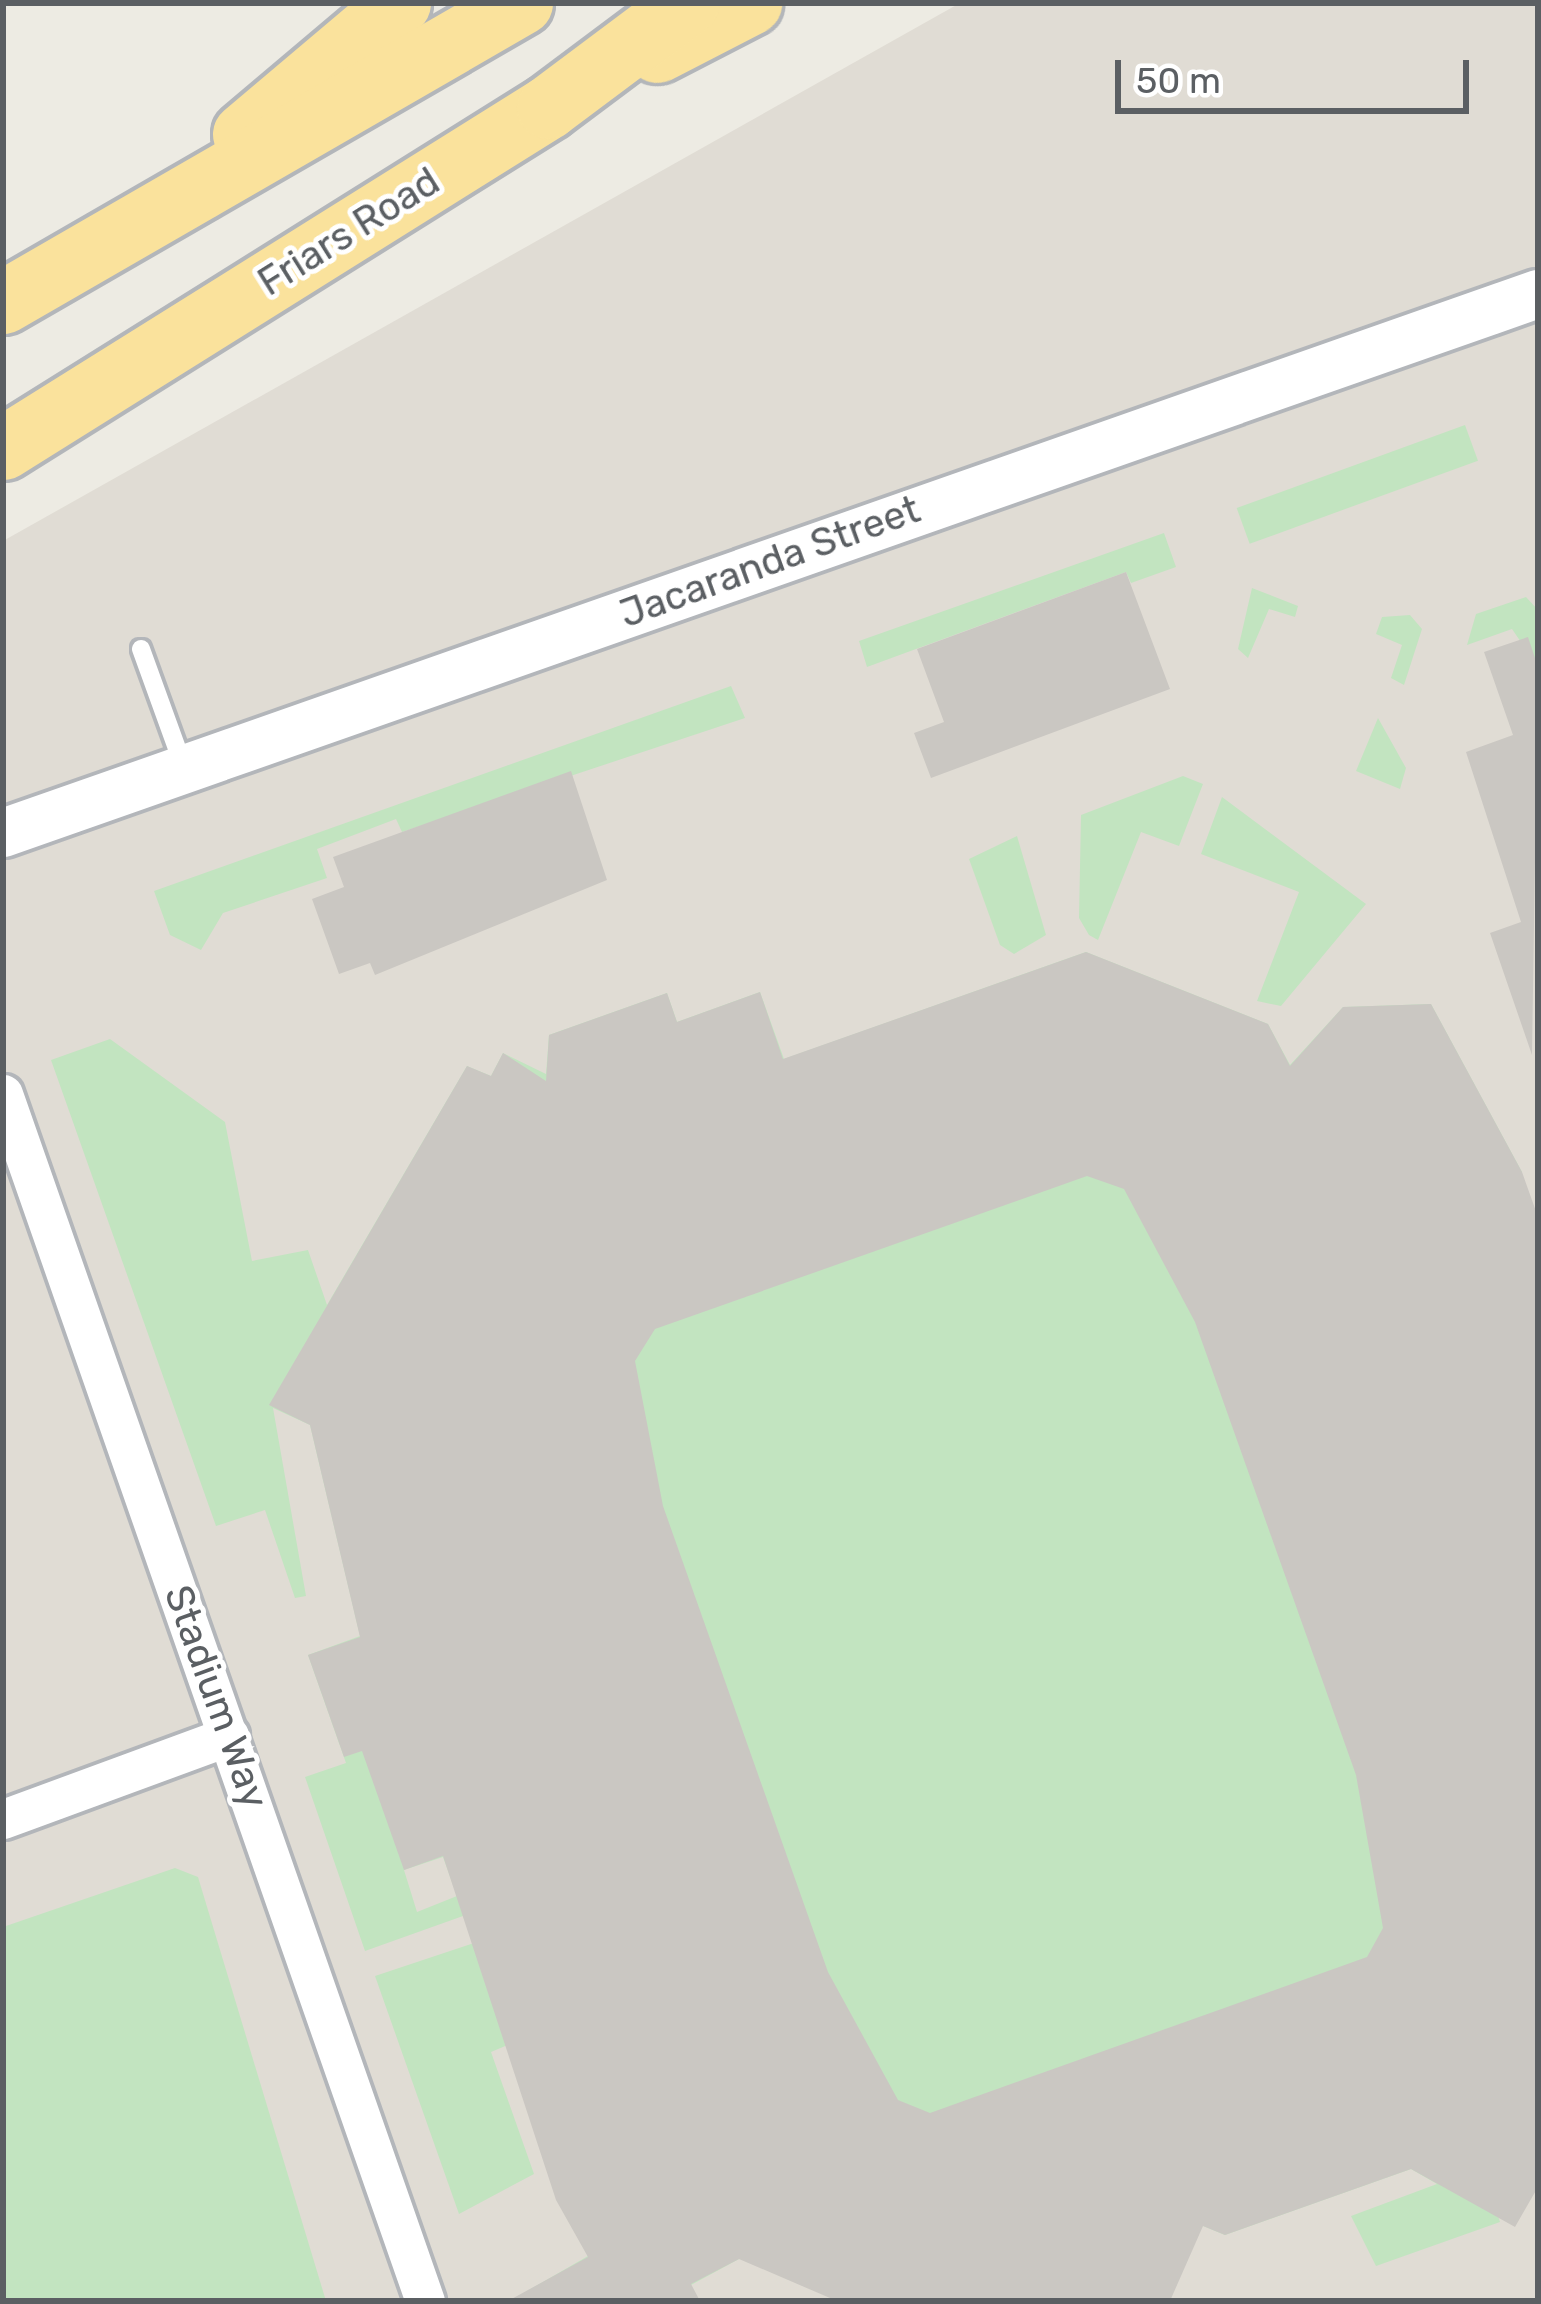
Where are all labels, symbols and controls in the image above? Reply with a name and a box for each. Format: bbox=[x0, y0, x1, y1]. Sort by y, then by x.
scale bar bbox=[1121, 36, 1475, 110]
text: 50 m bbox=[1136, 59, 1221, 102]
street label: Friars Road bbox=[250, 158, 448, 306]
street label: Jacaranda Street bbox=[614, 486, 926, 638]
street label: Stadium Way bbox=[154, 1579, 278, 1815]

